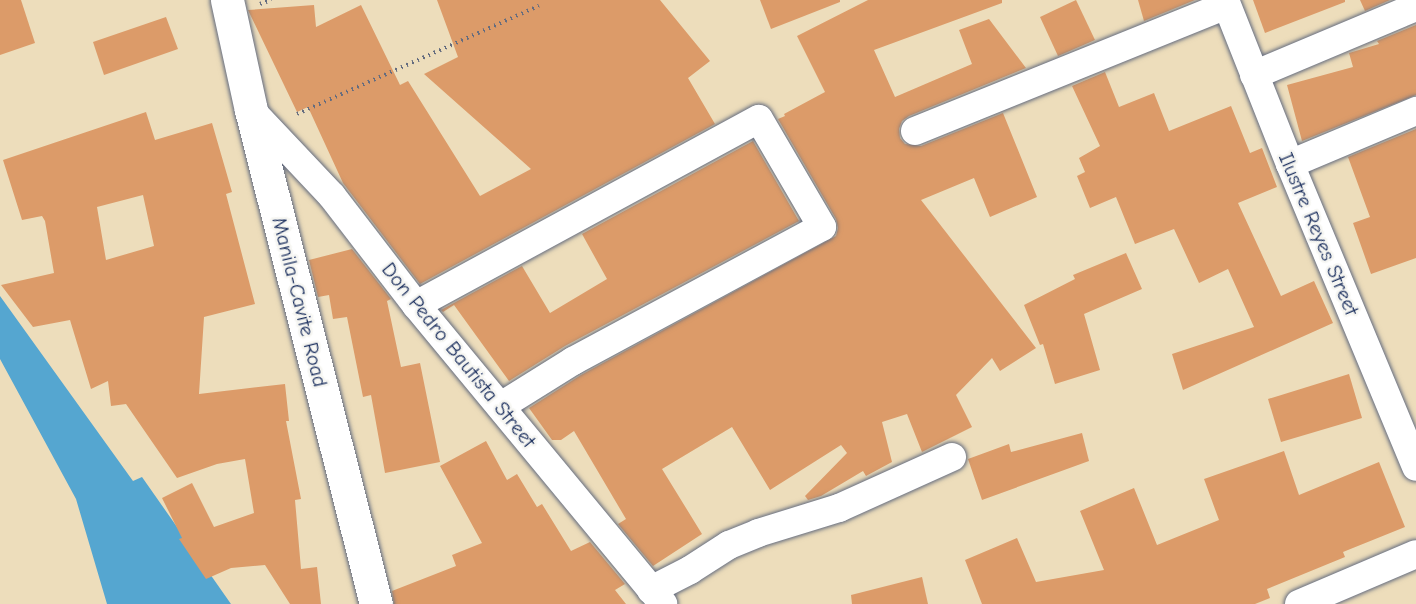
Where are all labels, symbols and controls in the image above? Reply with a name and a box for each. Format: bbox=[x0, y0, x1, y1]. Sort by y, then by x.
street label: Ilustre Reyes Street bbox=[1273, 149, 1365, 319]
street label: Manila-Cavite Road bbox=[267, 214, 333, 390]
street label: Don Pedro Bautista Street bbox=[376, 257, 542, 453]

